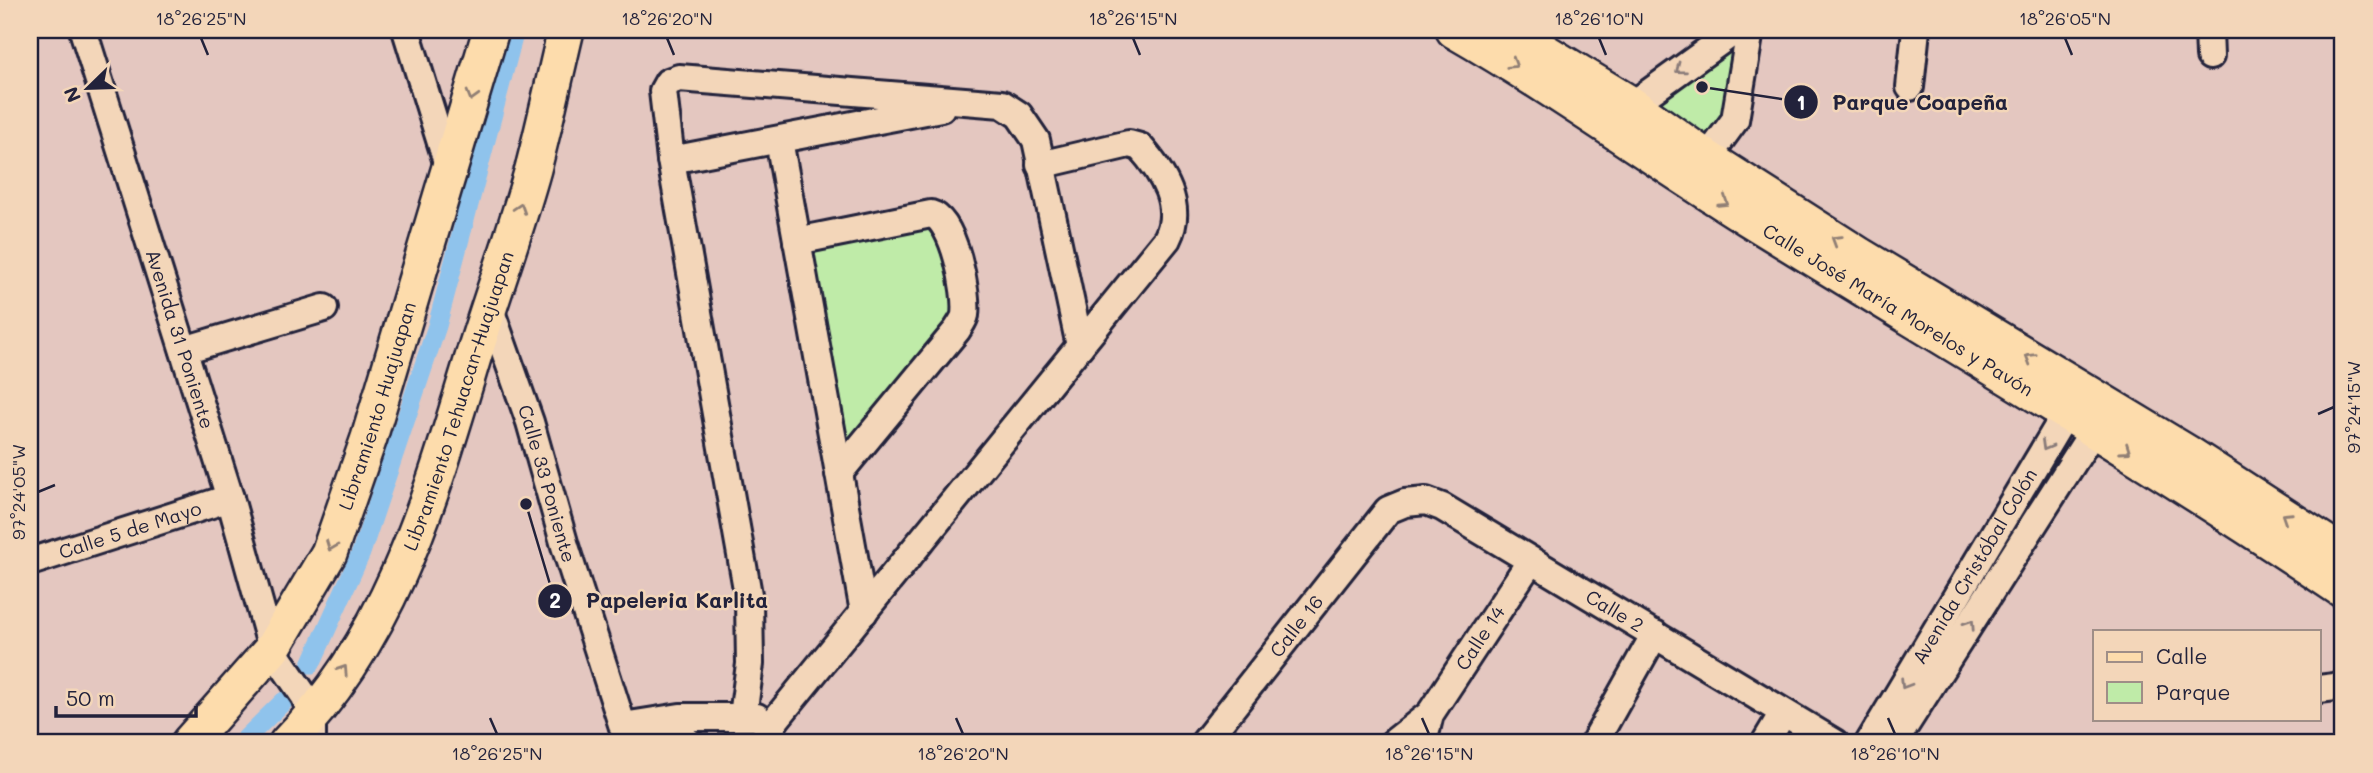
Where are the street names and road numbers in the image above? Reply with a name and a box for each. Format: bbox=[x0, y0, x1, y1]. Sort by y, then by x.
street label: Calle José María Morelos y Pavón bbox=[1758, 217, 2038, 402]
street label: Avenida 31 Poniente bbox=[141, 246, 220, 432]
street label: Libramiento Tehuacan-Huajuapan bbox=[397, 248, 519, 554]
street label: Libramiento Huajuapan bbox=[332, 299, 421, 513]
street label: Calle 33 Poniente bbox=[513, 401, 582, 565]
street label: Avenida Cristóbal Colón bbox=[1906, 463, 2042, 668]
street label: Calle 5 de Mayo bbox=[56, 495, 204, 564]
street label: Calle 2 bbox=[1581, 583, 1649, 637]
street label: Calle 16 bbox=[1264, 589, 1328, 662]
street label: Calle 14 bbox=[1449, 600, 1510, 675]

